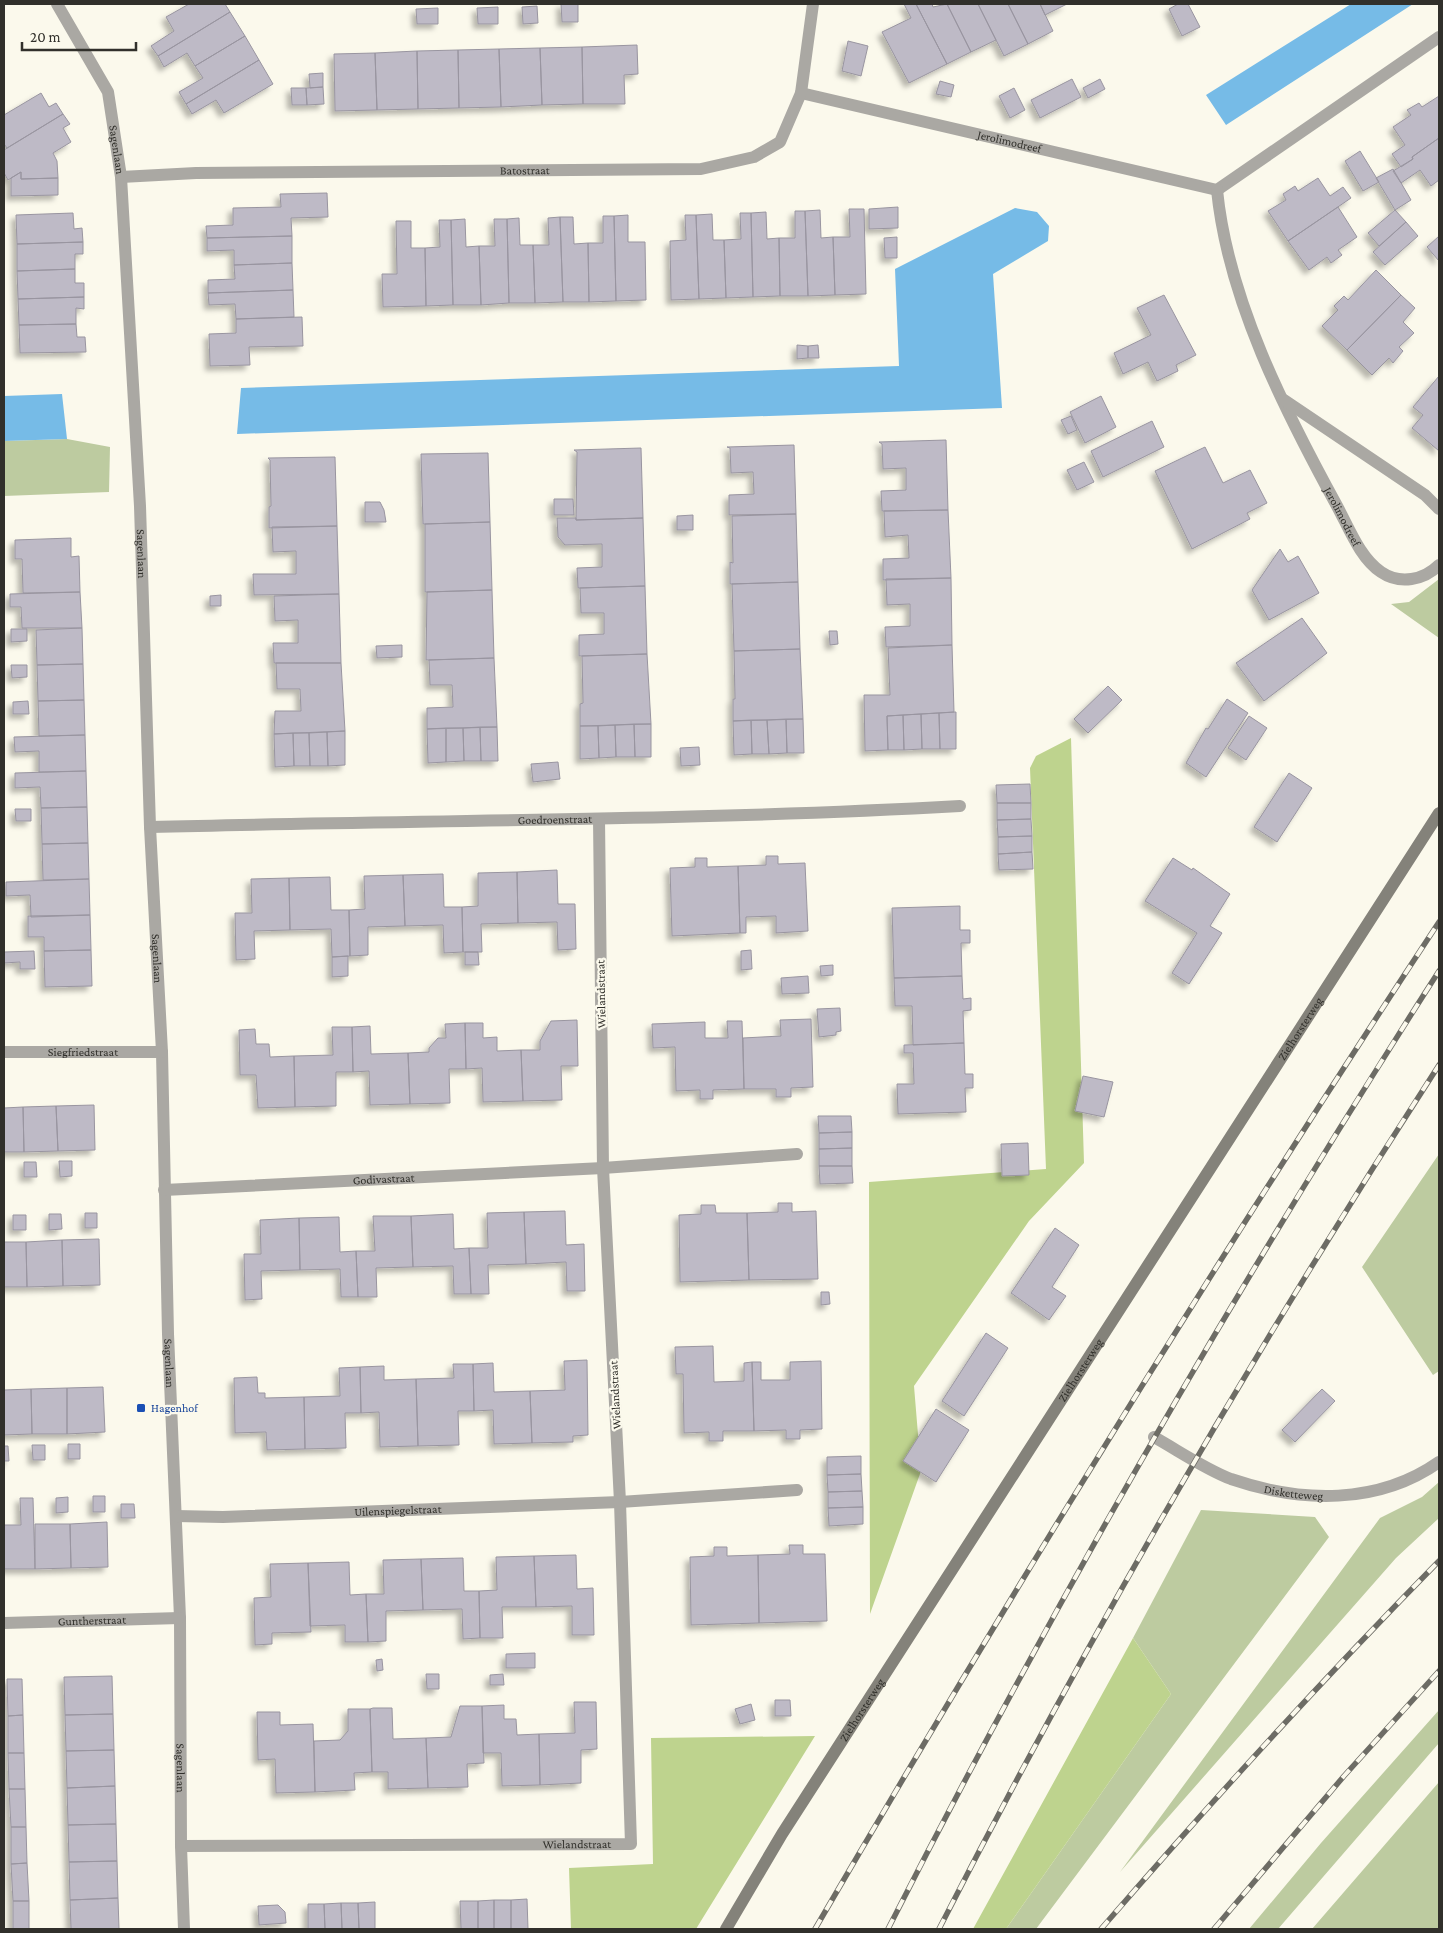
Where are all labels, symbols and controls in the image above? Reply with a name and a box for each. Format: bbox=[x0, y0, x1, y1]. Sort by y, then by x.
scale bar bbox=[22, 20, 136, 52]
text: 20 m bbox=[30, 29, 61, 45]
street label: Sagenlaan bbox=[106, 124, 128, 176]
street label: Jerolimodreef bbox=[975, 127, 1044, 156]
street label: Batostraat bbox=[500, 163, 551, 178]
street label: Jerolimodreef bbox=[1320, 484, 1364, 550]
street label: Sagenlaan bbox=[134, 529, 149, 579]
street label: Goedroenstraat bbox=[517, 812, 593, 827]
street label: Sagenlaan bbox=[149, 933, 165, 984]
street label: Wielandstraat bbox=[593, 959, 609, 1028]
street label: Zielhorsterweg bbox=[1275, 994, 1326, 1063]
street label: Siegfriedstraat bbox=[48, 1045, 119, 1059]
street label: Godivastraat bbox=[352, 1170, 416, 1188]
street label: Zielhorsterweg bbox=[1055, 1336, 1106, 1404]
street label: Sagenlaan bbox=[161, 1338, 177, 1389]
street label: Wielandstraat bbox=[606, 1359, 624, 1430]
place label: Hagenhof bbox=[151, 1401, 199, 1415]
marker: Hagenhof bbox=[135, 1402, 147, 1414]
street label: Disketteweg bbox=[1263, 1482, 1324, 1503]
street label: Uilenspiegelstraat bbox=[354, 1502, 443, 1519]
street label: Guntherstraat bbox=[58, 1613, 127, 1628]
street label: Zielhorsterweg bbox=[836, 1675, 888, 1744]
street label: Sagenlaan bbox=[174, 1743, 188, 1793]
street label: Wielandstraat bbox=[543, 1837, 612, 1851]

